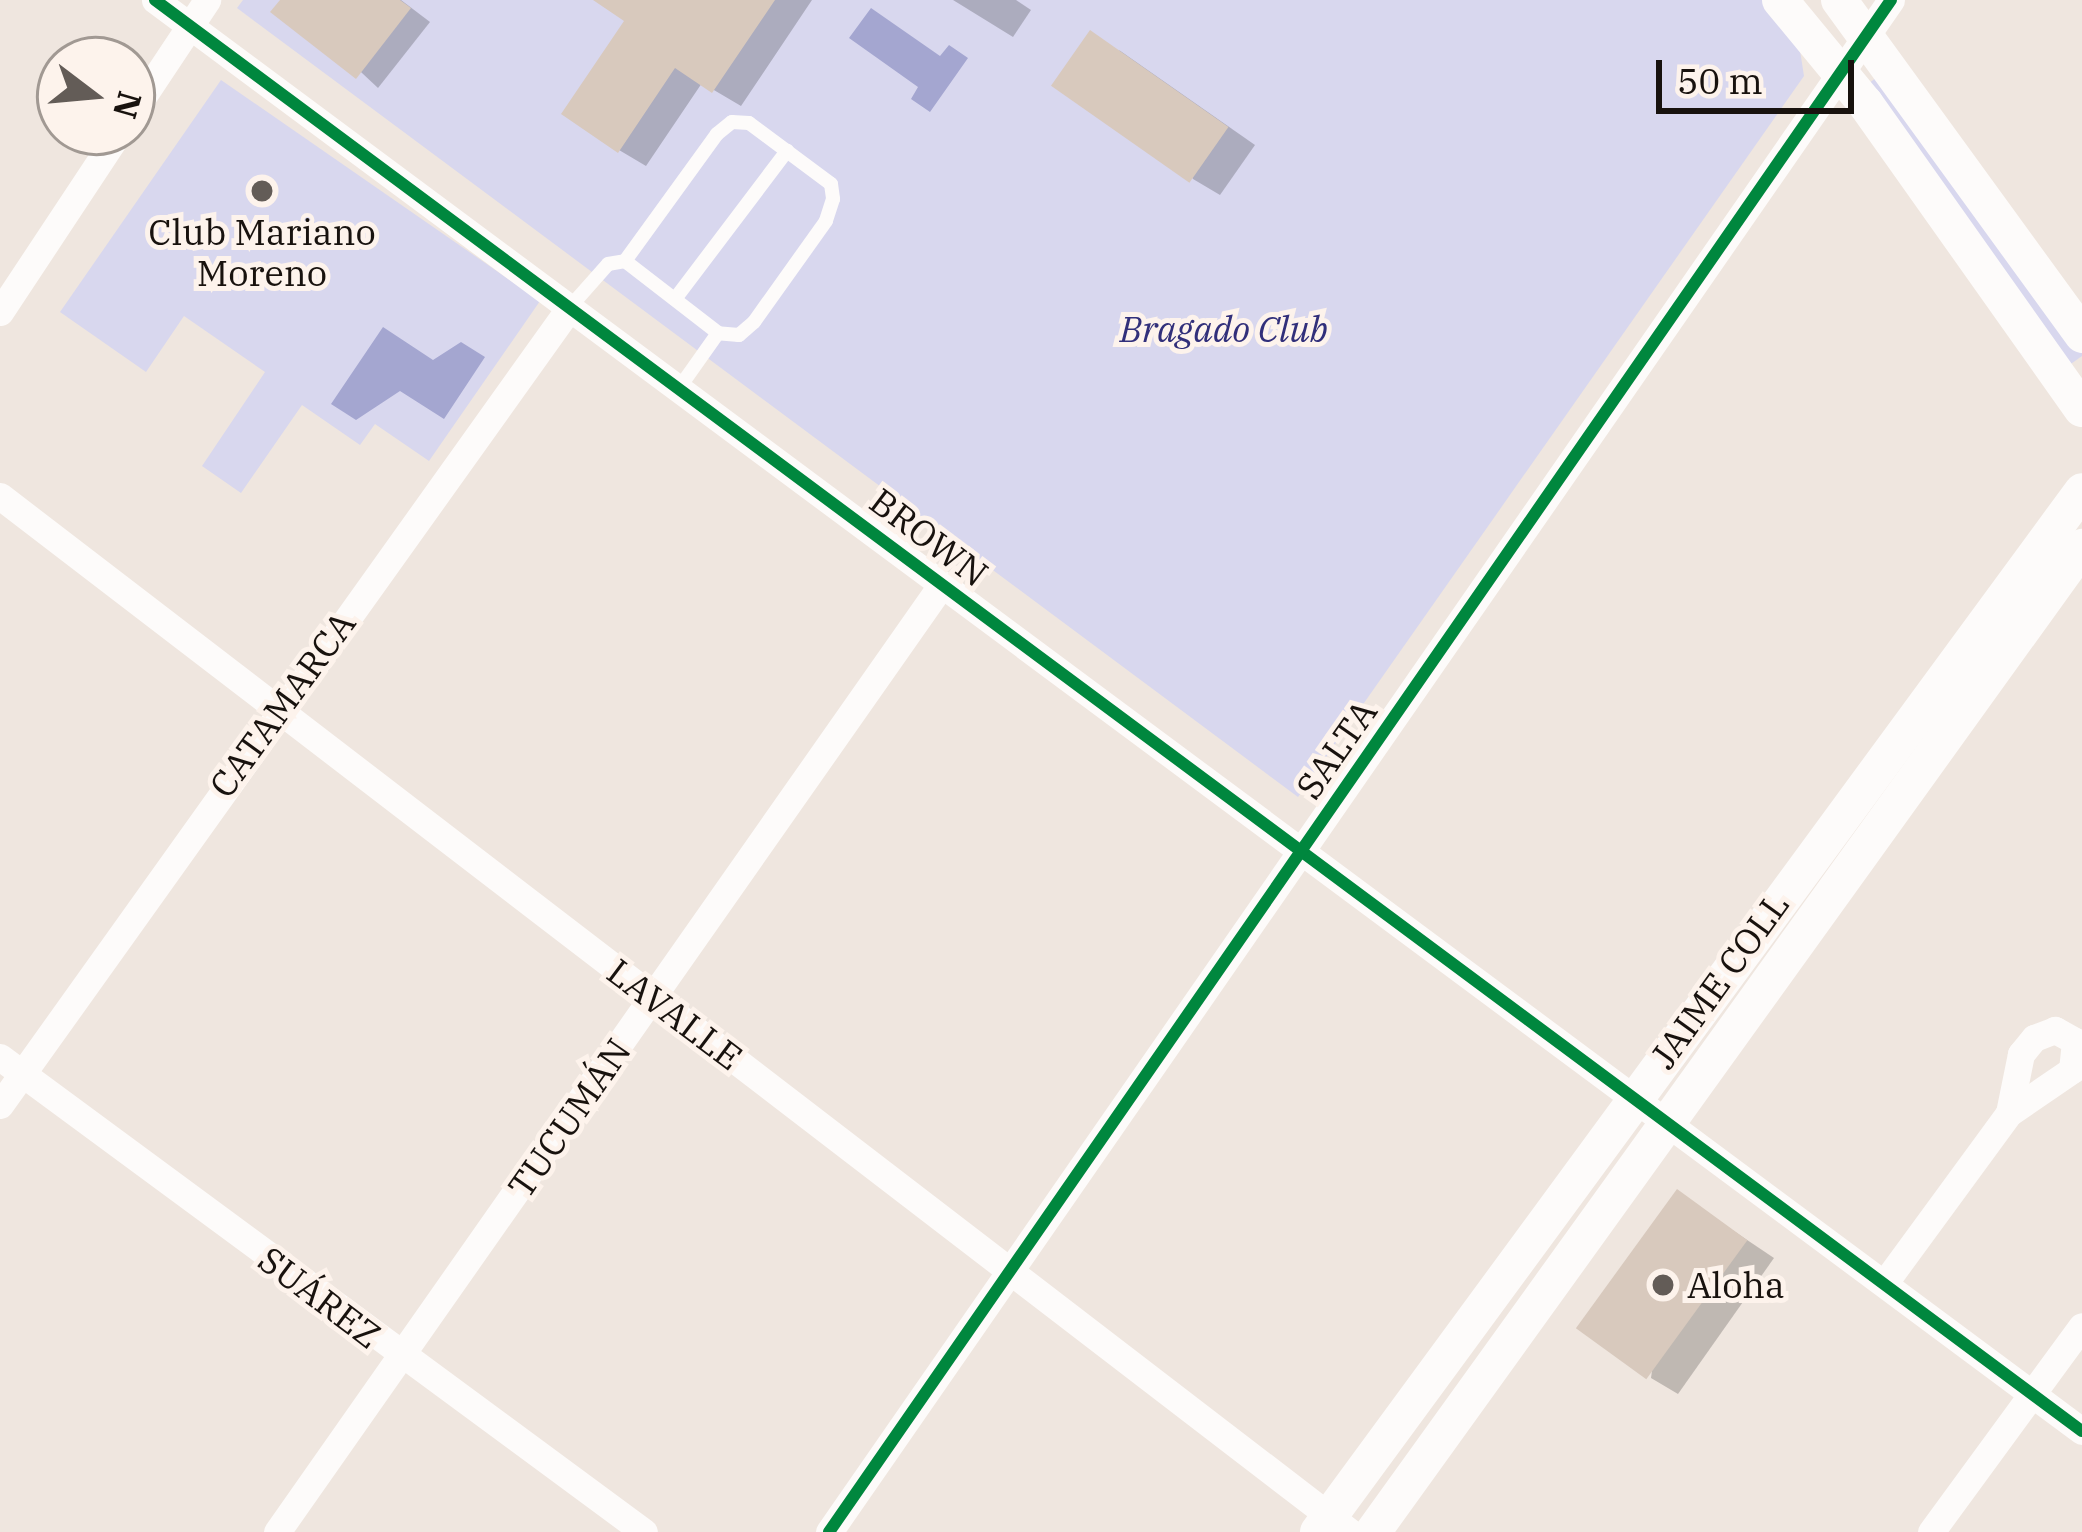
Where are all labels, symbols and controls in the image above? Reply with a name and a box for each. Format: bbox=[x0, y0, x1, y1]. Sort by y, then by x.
north arrow bbox=[36, 36, 156, 156]
scale bar bbox=[1662, 36, 1860, 110]
text: 50 m bbox=[1677, 57, 1763, 104]
text: N bbox=[104, 87, 152, 124]
marker: Club Mariano Moreno bbox=[249, 178, 275, 204]
place label: Club Mariano Moreno bbox=[148, 209, 376, 294]
park label: Bragado Club bbox=[1120, 307, 1328, 351]
street label: BROWN bbox=[862, 479, 996, 595]
street label: CATAMARCA bbox=[200, 603, 364, 805]
street label: SALTA bbox=[1287, 691, 1385, 807]
street label: JAIME COLL bbox=[1641, 884, 1797, 1076]
street label: LAVALLE bbox=[599, 949, 751, 1079]
street label: TUCUMÁN bbox=[499, 1030, 639, 1206]
street label: SUÁREZ bbox=[250, 1237, 390, 1357]
place label: Aloha bbox=[1687, 1263, 1785, 1307]
marker: Aloha bbox=[1650, 1272, 1676, 1298]

